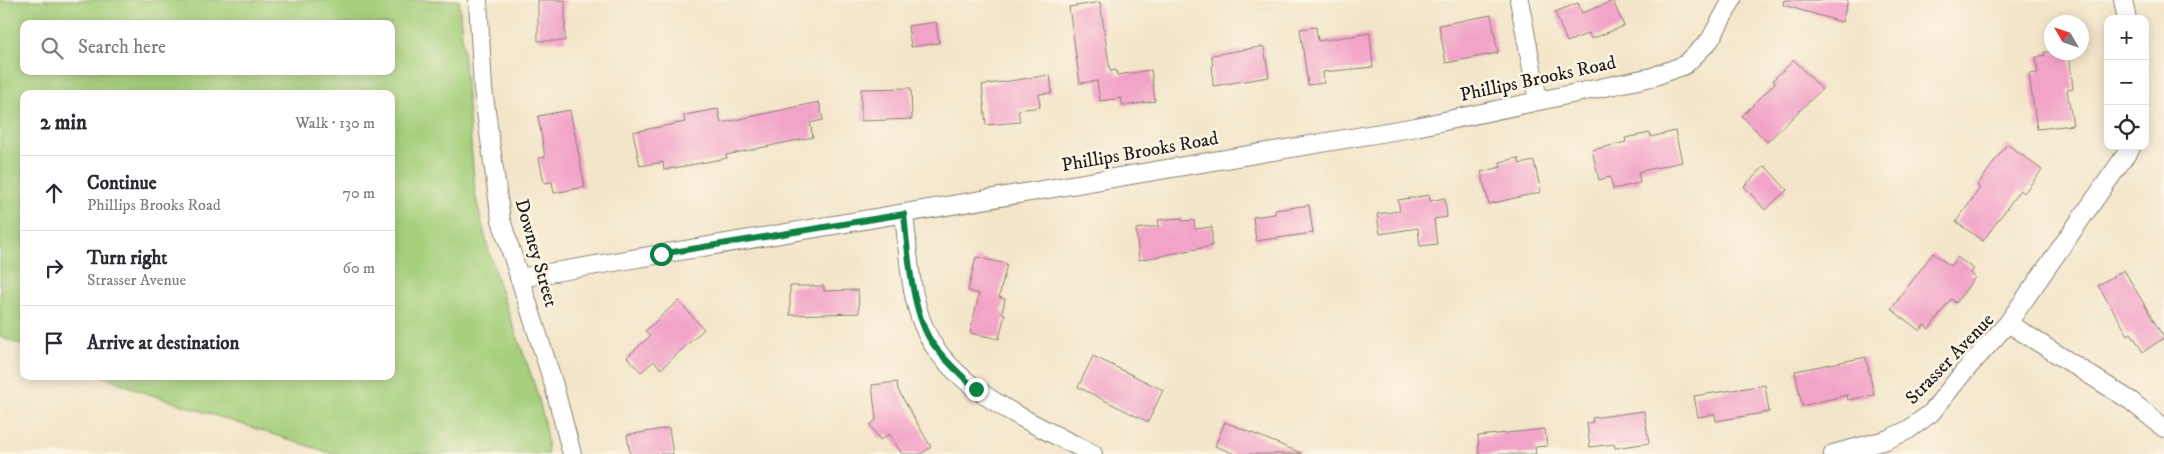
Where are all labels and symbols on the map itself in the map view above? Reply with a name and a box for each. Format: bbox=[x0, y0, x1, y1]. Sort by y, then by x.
north arrow bbox=[2044, 15, 2089, 60]
street label: Phillips Brooks Road bbox=[1458, 51, 1619, 107]
street label: Phillips Brooks Road bbox=[1060, 127, 1221, 177]
street label: Downey Street bbox=[510, 196, 562, 310]
route start bbox=[650, 243, 673, 266]
street label: Strasser Avenue bbox=[1901, 309, 1999, 409]
route end bbox=[965, 378, 988, 401]

